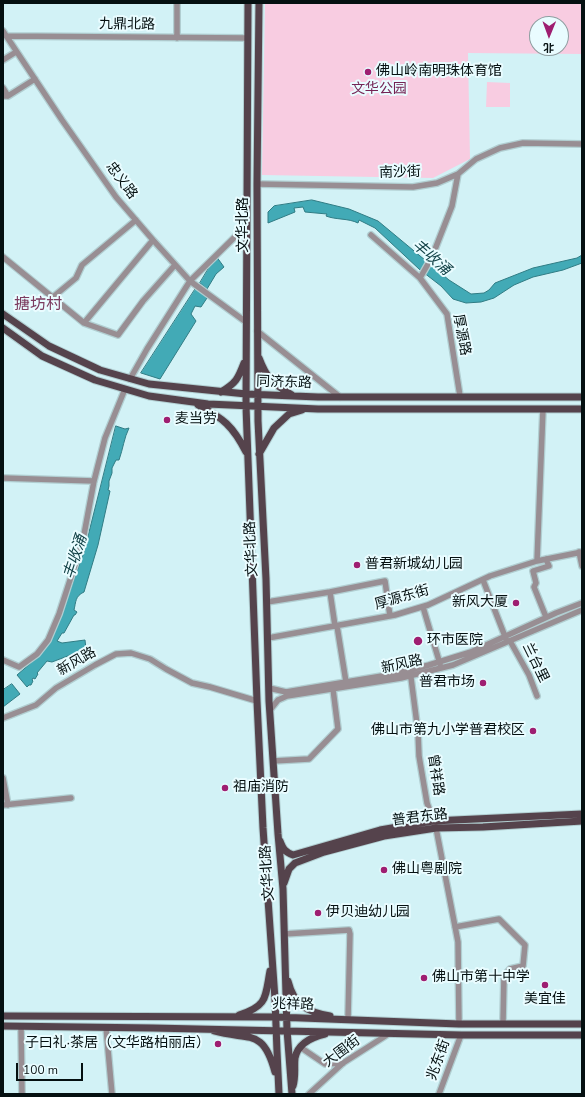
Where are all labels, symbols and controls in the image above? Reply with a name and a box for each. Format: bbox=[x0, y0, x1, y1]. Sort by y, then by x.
street label: 九鼎北路 bbox=[99, 16, 155, 34]
north arrow bbox=[529, 16, 569, 56]
text: 北 bbox=[543, 40, 554, 55]
place label: 佛山岭南明珠体育馆 bbox=[376, 64, 502, 80]
marker: 佛山岭南明珠体育馆 bbox=[363, 67, 373, 77]
park label: 文华公园 bbox=[351, 82, 407, 98]
street label: 忠义路 bbox=[102, 159, 140, 203]
street label: 南沙街 bbox=[379, 164, 421, 182]
street label: 文华北路 bbox=[236, 197, 252, 253]
water label: 丰收涌 bbox=[408, 236, 454, 280]
district label: 搪坊村 bbox=[14, 295, 62, 315]
street label: 厚源路 bbox=[449, 313, 473, 357]
street label: 同济东路 bbox=[256, 374, 312, 392]
place label: 麦当劳 bbox=[175, 412, 217, 428]
marker: 麦当劳 bbox=[162, 415, 172, 425]
street label: 文华北路 bbox=[242, 521, 262, 577]
water label: 丰收涌 bbox=[60, 533, 92, 581]
place label: 普君新城幼儿园 bbox=[365, 557, 463, 573]
marker: 普君新城幼儿园 bbox=[352, 560, 362, 570]
street label: 厚源东街 bbox=[373, 582, 431, 614]
place label: 新风大厦 bbox=[452, 595, 508, 611]
marker: 新风大厦 bbox=[511, 598, 521, 608]
place label: 环市医院 bbox=[427, 633, 483, 649]
marker: 环市医院 bbox=[412, 635, 424, 647]
street label: 兰台里 bbox=[518, 640, 552, 686]
street label: 新风路 bbox=[55, 644, 99, 680]
street label: 新风路 bbox=[380, 652, 424, 678]
place label: 普君市场 bbox=[419, 675, 475, 691]
marker: 普君市场 bbox=[478, 678, 488, 688]
place label: 佛山市第九小学普君校区 bbox=[371, 723, 525, 739]
marker: 佛山市第九小学普君校区 bbox=[528, 726, 538, 736]
street label: 曾祥路 bbox=[423, 753, 447, 797]
place label: 祖庙消防 bbox=[233, 780, 289, 796]
marker: 祖庙消防 bbox=[220, 783, 230, 793]
street label: 普君东路 bbox=[391, 806, 449, 830]
street label: 文华北路 bbox=[258, 844, 278, 902]
place label: 佛山粤剧院 bbox=[392, 862, 462, 878]
marker: 佛山粤剧院 bbox=[379, 865, 389, 875]
place label: 伊贝迪幼儿园 bbox=[326, 905, 410, 921]
marker: 伊贝迪幼儿园 bbox=[313, 908, 323, 918]
place label: 佛山市第十中学 bbox=[432, 970, 530, 986]
marker: 佛山市第十中学 bbox=[419, 973, 429, 983]
marker: 美宜佳 bbox=[540, 980, 550, 990]
place label: 美宜佳 bbox=[524, 992, 566, 1008]
street label: 兆祥路 bbox=[272, 996, 314, 1014]
street label: 大围街 bbox=[320, 1033, 364, 1071]
place label: 子曰礼·茶居（文华路柏丽店） bbox=[25, 1036, 210, 1052]
street label: 兆东街 bbox=[424, 1037, 454, 1083]
marker: 子曰礼·茶居（文华路柏丽店） bbox=[213, 1039, 223, 1049]
scale bar bbox=[18, 1055, 85, 1081]
text: 100 m bbox=[23, 1062, 58, 1078]

